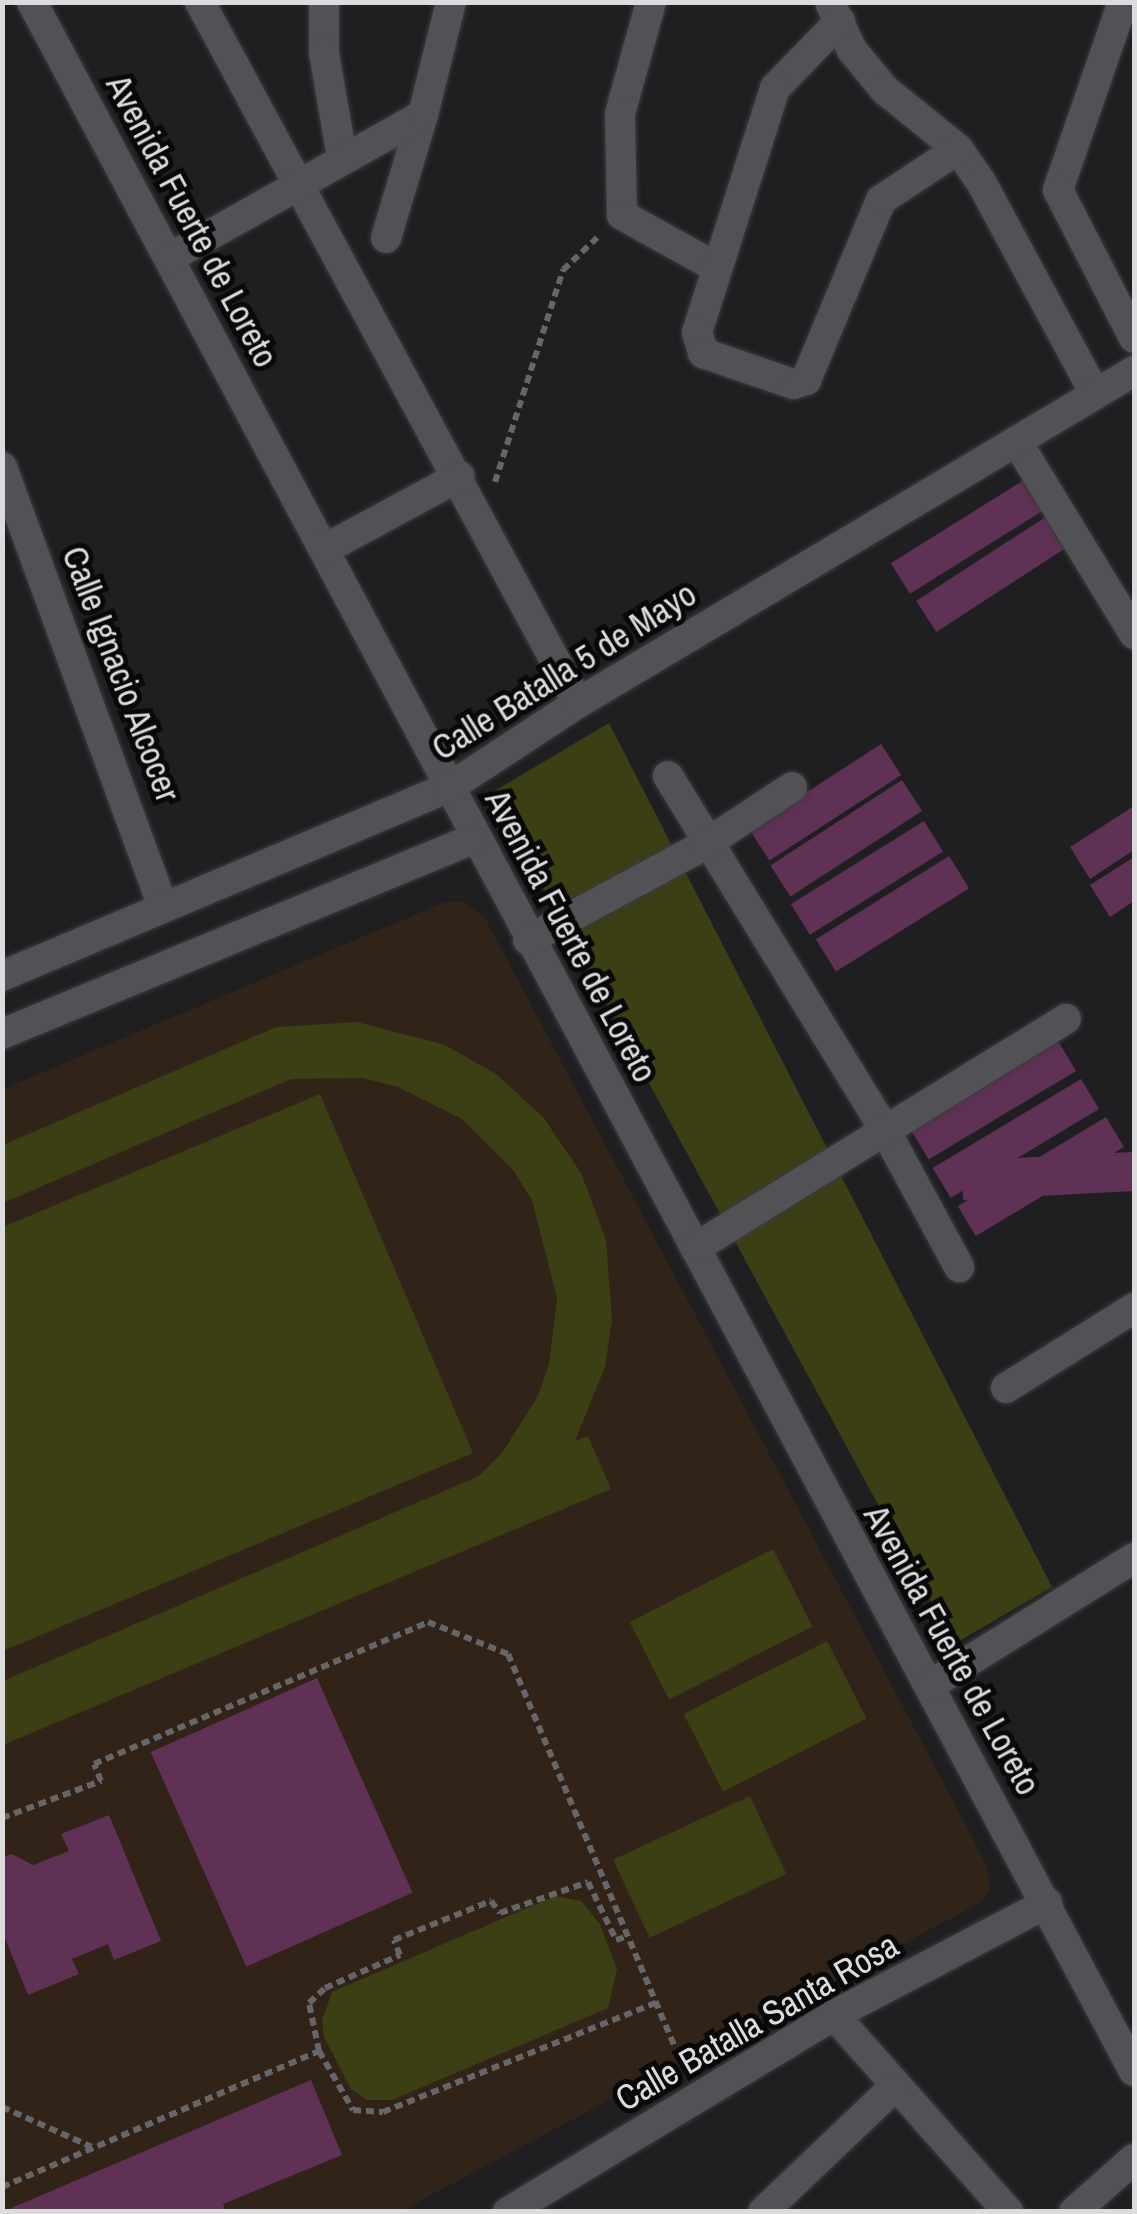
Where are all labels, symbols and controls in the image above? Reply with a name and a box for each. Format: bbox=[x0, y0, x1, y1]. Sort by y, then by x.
street label: Avenida Fuerte de Loreto bbox=[97, 68, 287, 374]
street label: Calle Ignacio Alcocer bbox=[53, 540, 189, 808]
street label: Calle Batalla 5 de Mayo bbox=[424, 573, 704, 769]
street label: Avenida Fuerte de Loreto bbox=[476, 783, 666, 1089]
street label: Avenida Fuerte de Loreto bbox=[855, 1498, 1049, 1802]
street label: Calle Batalla Santa Rosa bbox=[608, 1924, 906, 2120]

